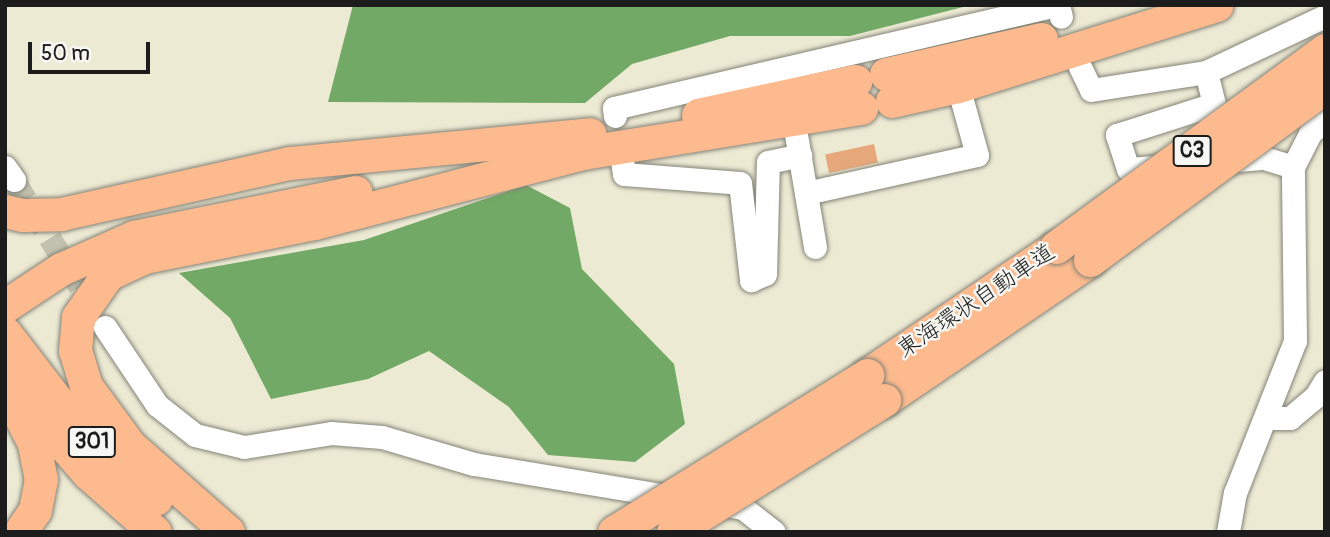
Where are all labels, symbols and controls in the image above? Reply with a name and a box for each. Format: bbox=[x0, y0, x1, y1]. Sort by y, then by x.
scale bar bbox=[32, 28, 154, 72]
text: 50 m bbox=[41, 40, 90, 67]
road number: C3 bbox=[1171, 134, 1213, 168]
street label: 東海環状自動車道 bbox=[892, 238, 1060, 364]
road number: 301 bbox=[68, 424, 116, 460]

